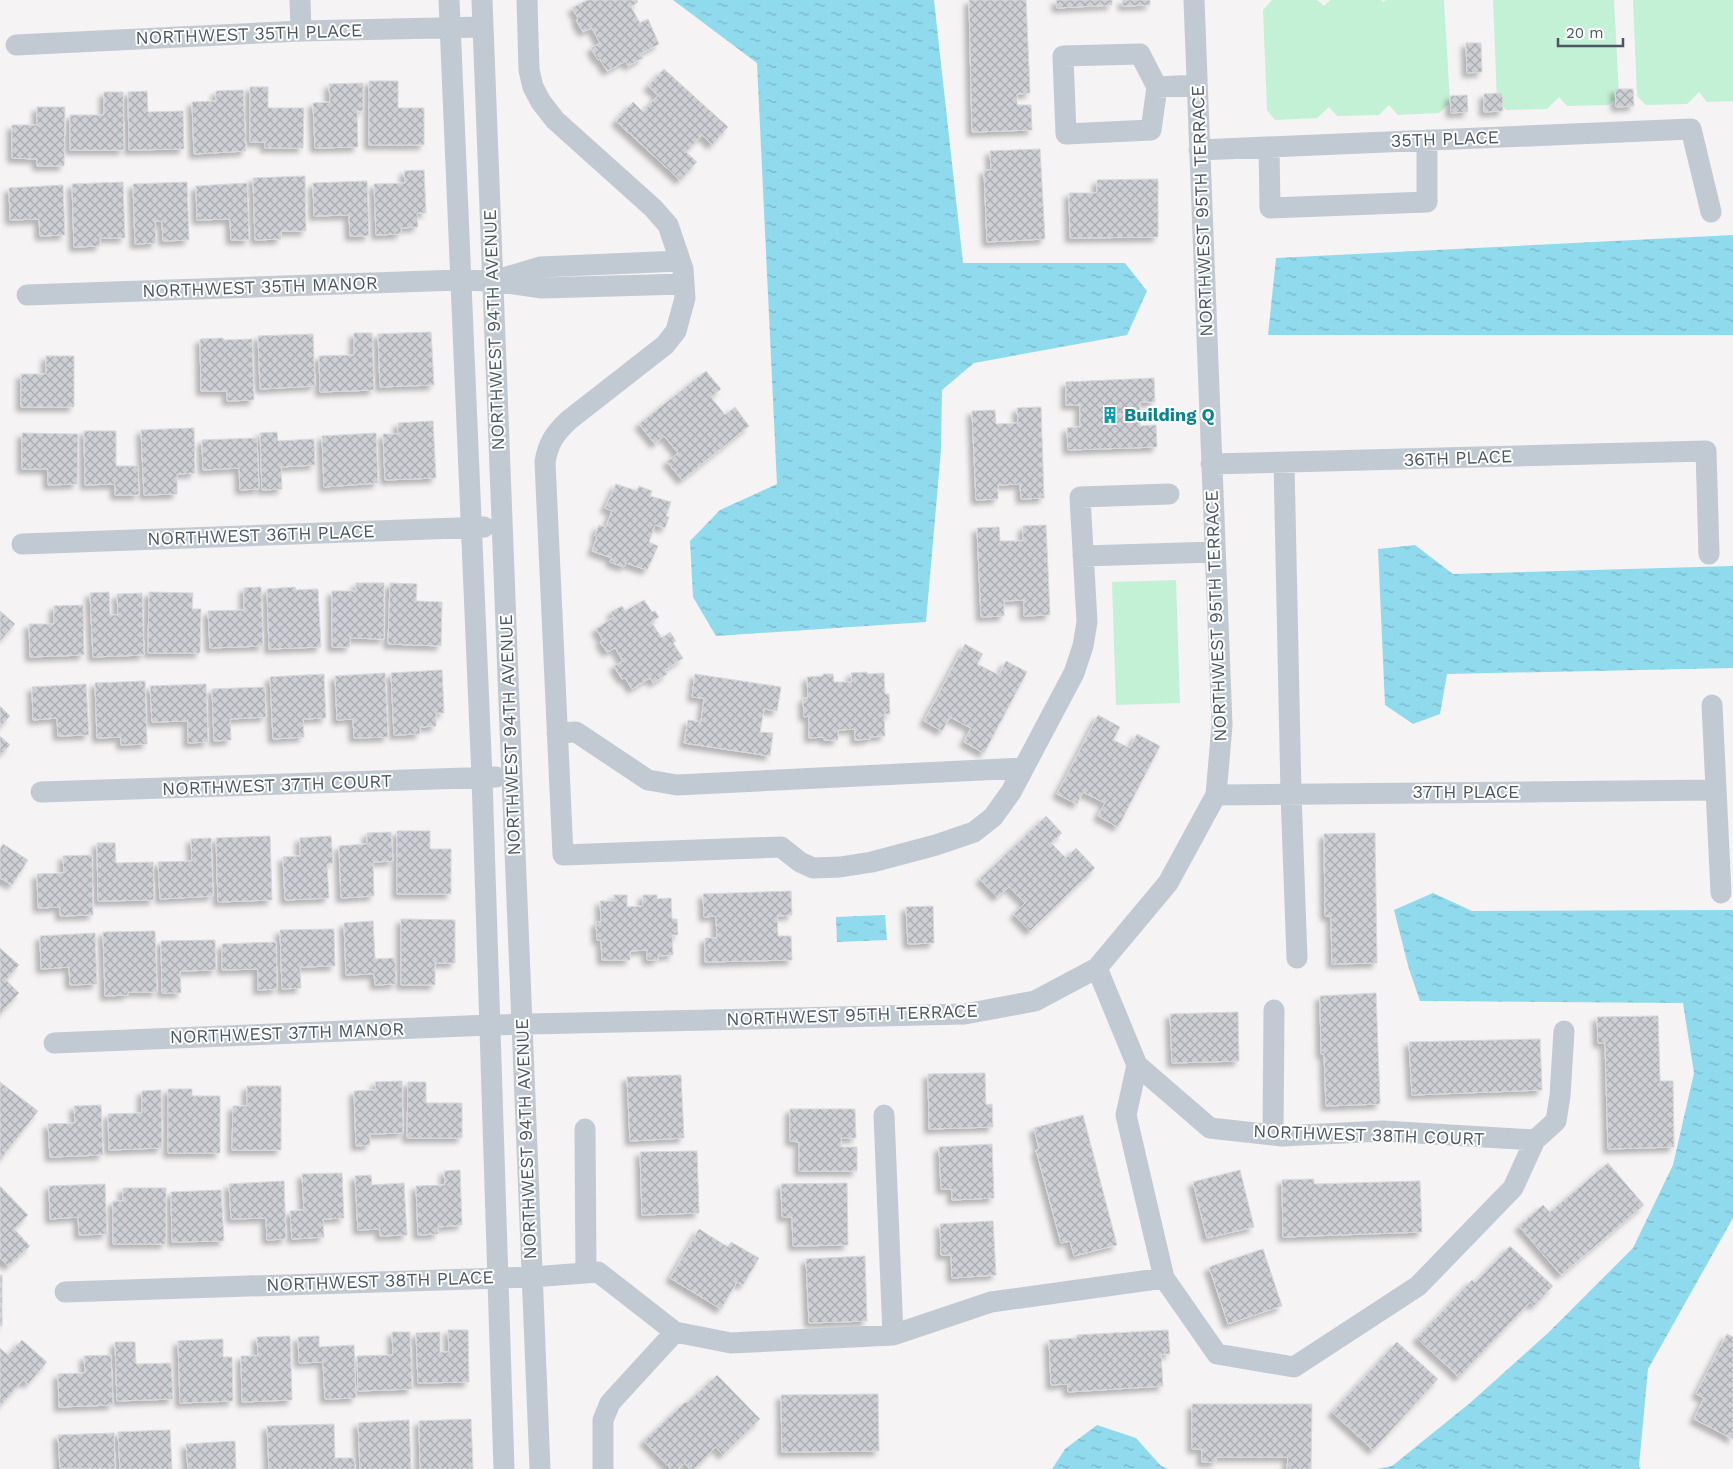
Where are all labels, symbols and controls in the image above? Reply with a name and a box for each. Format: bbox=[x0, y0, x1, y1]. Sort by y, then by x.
scale bar bbox=[1558, 15, 1623, 47]
street label: NORTHWEST 35TH PLACE bbox=[135, 19, 363, 48]
text: 20 m bbox=[1566, 24, 1604, 42]
street label: NORTHWEST 95TH TERRACE bbox=[1187, 85, 1216, 337]
street label: 35TH PLACE bbox=[1391, 126, 1499, 151]
street label: NORTHWEST 94TH AVENUE bbox=[479, 209, 508, 451]
street label: NORTHWEST 35TH MANOR bbox=[142, 272, 378, 301]
place label: Building Q bbox=[1124, 404, 1215, 425]
building icon: Building Q bbox=[1100, 405, 1120, 425]
street label: 36TH PLACE bbox=[1403, 445, 1513, 470]
street label: NORTHWEST 95TH TERRACE bbox=[1201, 490, 1230, 742]
street label: NORTHWEST 36TH PLACE bbox=[147, 520, 375, 549]
street label: NORTHWEST 94TH AVENUE bbox=[495, 614, 524, 856]
street label: NORTHWEST 37TH COURT bbox=[162, 770, 392, 799]
street label: 37TH PLACE bbox=[1412, 781, 1520, 802]
street label: NORTHWEST 95TH TERRACE bbox=[726, 1000, 978, 1029]
street label: NORTHWEST 37TH MANOR bbox=[169, 1018, 405, 1047]
street label: NORTHWEST 94TH AVENUE bbox=[511, 1018, 540, 1260]
street label: NORTHWEST 38TH COURT bbox=[1253, 1120, 1485, 1149]
street label: NORTHWEST 38TH PLACE bbox=[266, 1266, 494, 1295]

